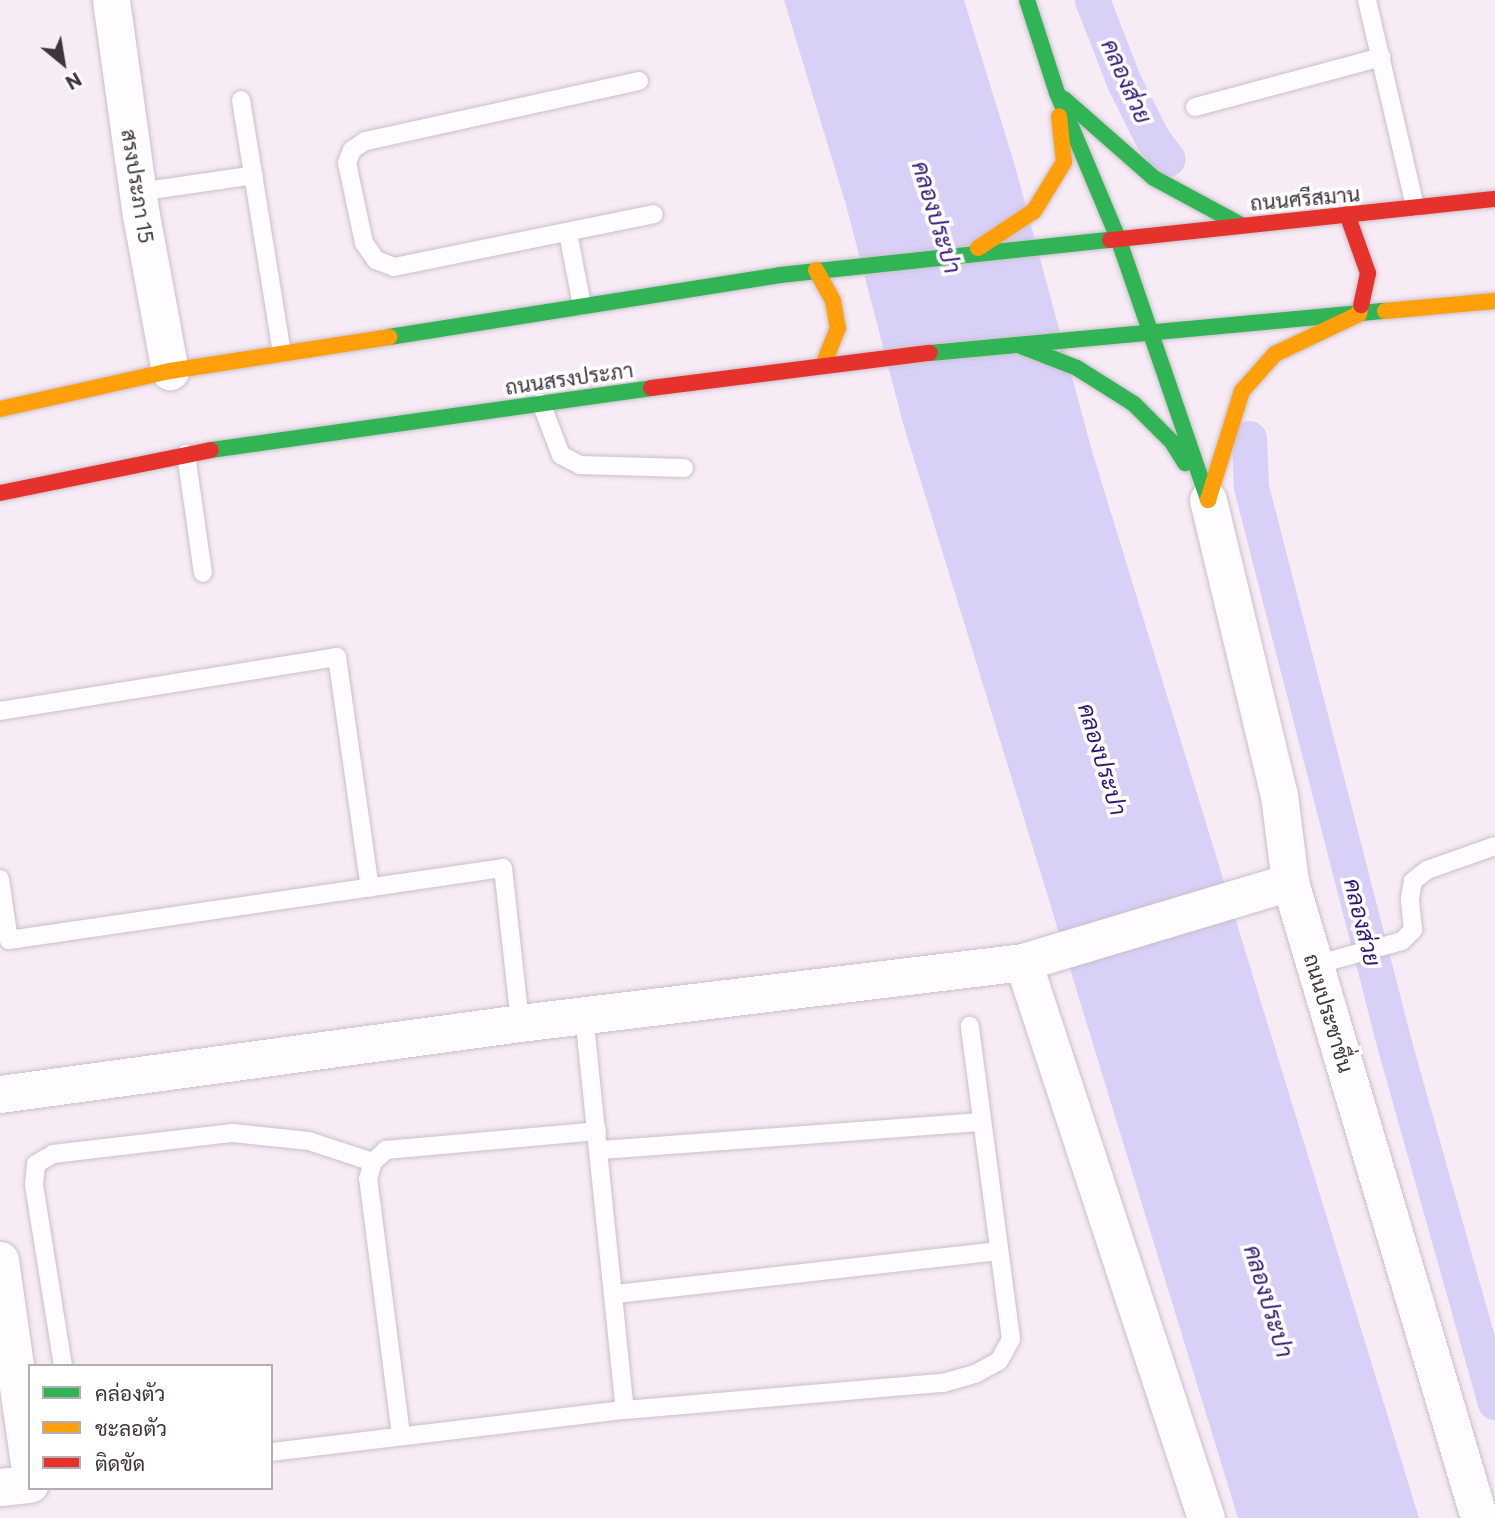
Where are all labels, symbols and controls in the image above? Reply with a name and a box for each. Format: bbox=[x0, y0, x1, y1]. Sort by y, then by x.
north arrow bbox=[28, 28, 98, 98]
water label: คลองส่วย bbox=[1096, 35, 1158, 127]
text: N bbox=[62, 68, 86, 95]
street label: สรงประภา 15 bbox=[117, 127, 159, 245]
water label: คลองประปา bbox=[907, 158, 967, 276]
street label: ถนนศรีสมาน bbox=[1249, 181, 1361, 215]
street label: ถนนสรงประภา bbox=[503, 357, 635, 399]
water label: คลองประปา bbox=[1073, 700, 1133, 818]
water label: คลองส่วย bbox=[1339, 875, 1387, 969]
street label: ถนนประชาชื่น bbox=[1299, 950, 1359, 1076]
water label: คลองประปา bbox=[1239, 1242, 1299, 1360]
legend bbox=[28, 1364, 273, 1490]
text: คล่องตัว bbox=[95, 1380, 165, 1405]
text: ชะลอตัว bbox=[95, 1415, 167, 1440]
text: ติดขัด bbox=[95, 1450, 145, 1475]

